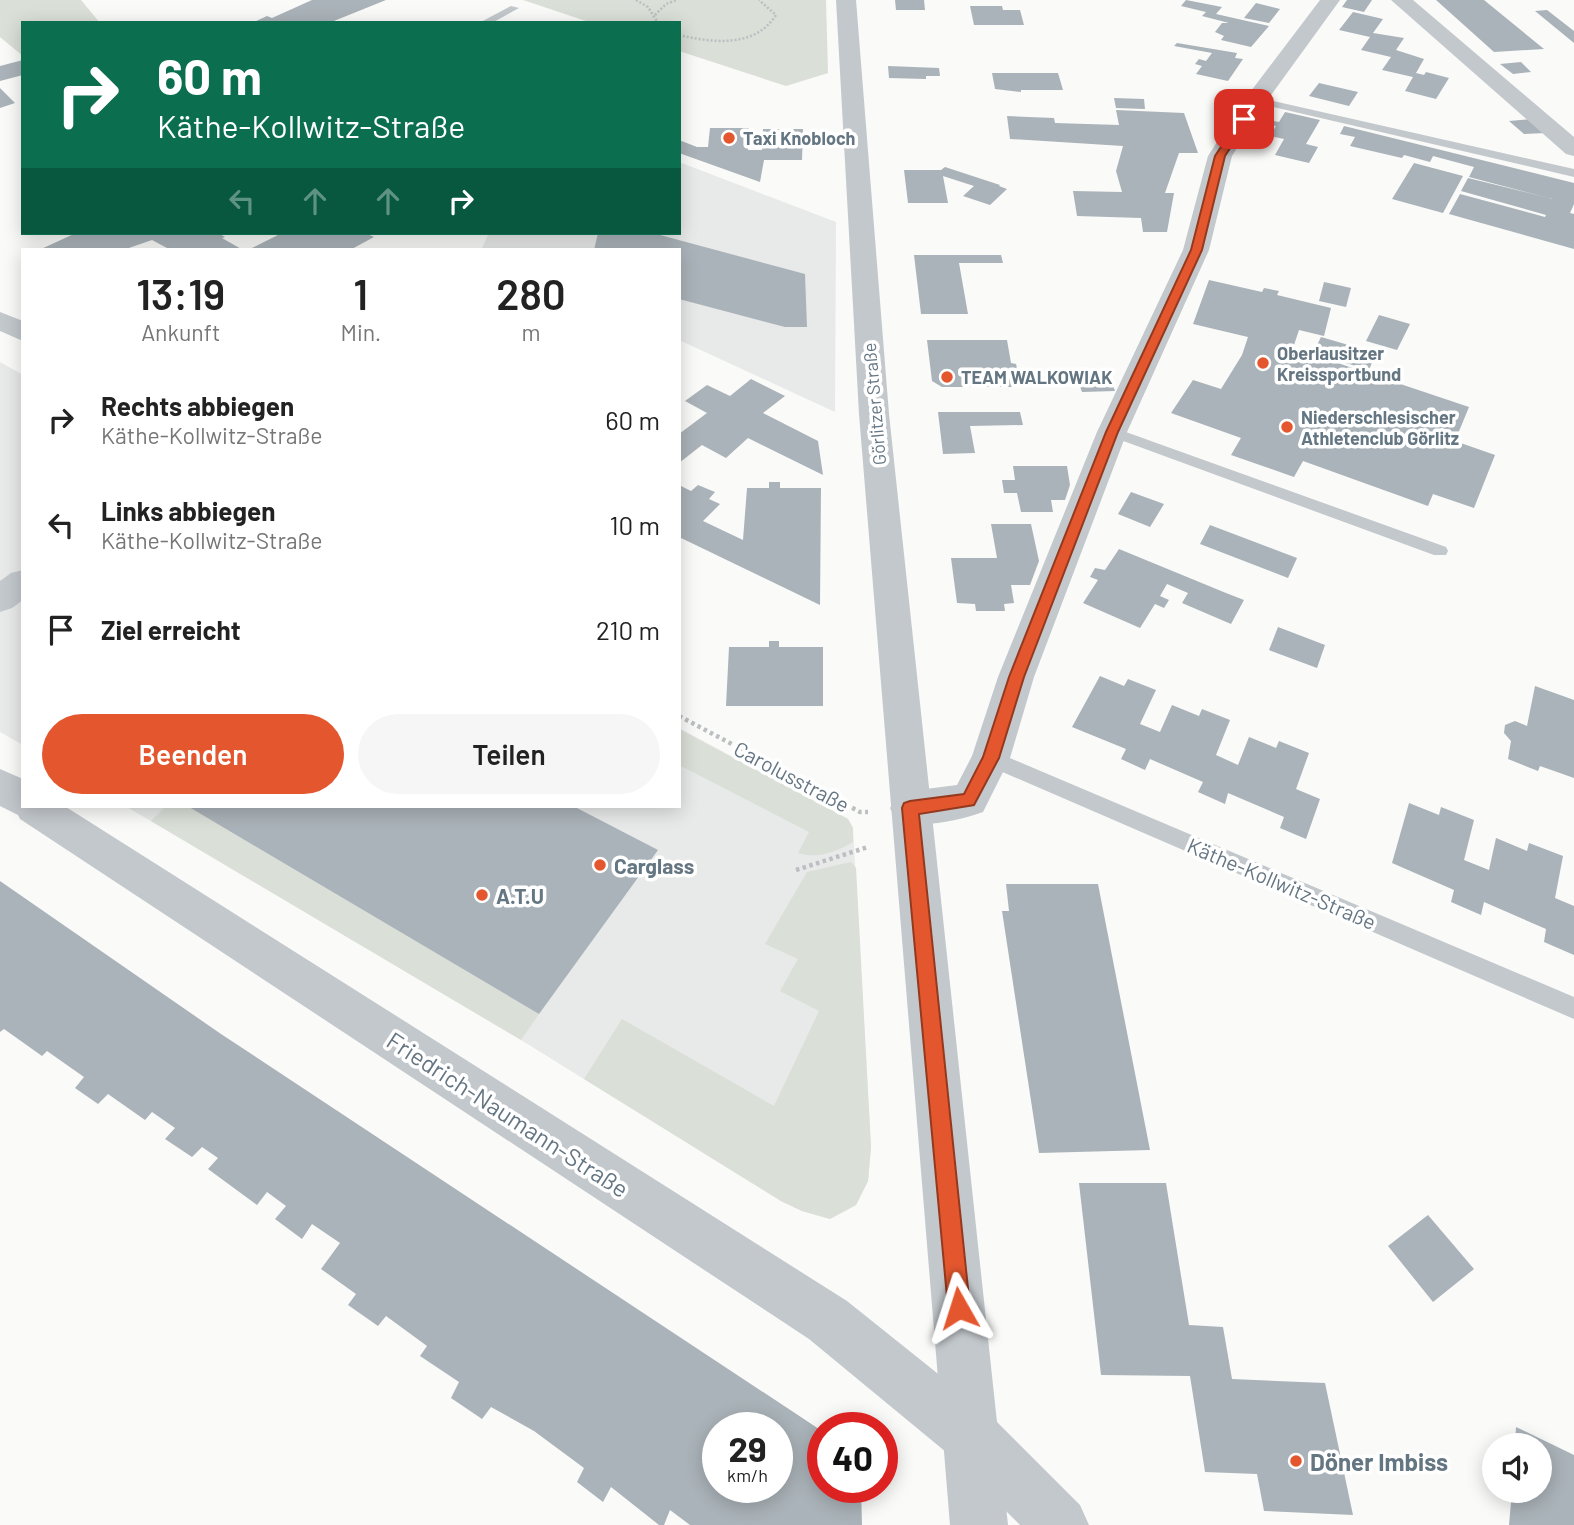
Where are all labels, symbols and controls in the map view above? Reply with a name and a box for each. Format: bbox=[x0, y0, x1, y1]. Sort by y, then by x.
text: 60 m bbox=[157, 46, 262, 105]
icon: right bbox=[42, 49, 133, 140]
pin bbox=[1214, 89, 1274, 149]
icon: arrive bbox=[1225, 100, 1263, 138]
text: Käthe-Kollwitz-Straße bbox=[157, 106, 465, 144]
place label: Taxi Knobloch bbox=[743, 127, 855, 149]
marker: Taxi Knobloch bbox=[721, 130, 737, 146]
icon: left bbox=[223, 182, 261, 220]
icon: ahead bbox=[296, 182, 334, 220]
icon: ahead bbox=[369, 182, 407, 220]
icon: right bbox=[442, 182, 480, 220]
text: 13:19 bbox=[136, 268, 225, 318]
text: 1 bbox=[353, 268, 368, 318]
text: 280 bbox=[496, 268, 566, 318]
text: Ankunft bbox=[141, 318, 220, 346]
text: Min. bbox=[340, 318, 381, 346]
text: m bbox=[522, 318, 541, 346]
street label: Görlitzer Straße bbox=[858, 342, 890, 466]
place label: Oberlausitzer Kreissportbund bbox=[1277, 342, 1401, 385]
marker: Oberlausitzer Kreissportbund bbox=[1255, 355, 1271, 371]
place label: TEAM WALKOWIAK bbox=[961, 366, 1112, 388]
marker: TEAM WALKOWIAK bbox=[939, 369, 955, 385]
text: Rechts abbiegen bbox=[101, 390, 294, 421]
icon: right bbox=[42, 401, 80, 439]
text: 60 m bbox=[605, 404, 660, 435]
place label: Niederschlesischer Athletenclub Görlitz bbox=[1301, 406, 1459, 449]
marker: Niederschlesischer Athletenclub Görlitz bbox=[1279, 419, 1295, 435]
text: Käthe-Kollwitz-Straße bbox=[101, 421, 323, 449]
text: Links abbiegen bbox=[101, 495, 275, 526]
icon: left bbox=[42, 506, 80, 544]
text: 10 m bbox=[610, 509, 660, 540]
text: Käthe-Kollwitz-Straße bbox=[101, 526, 323, 554]
icon: arrive bbox=[42, 611, 80, 649]
text: Ziel erreicht bbox=[101, 614, 241, 645]
text: 210 m bbox=[596, 614, 660, 645]
button: Beenden bbox=[42, 714, 344, 794]
button: Teilen bbox=[358, 714, 660, 794]
street label: Carolusstraße bbox=[730, 735, 854, 817]
street label: Käthe-Kollwitz-Straße bbox=[1184, 832, 1380, 934]
place label: Carglass bbox=[614, 853, 694, 878]
marker: Carglass bbox=[592, 857, 608, 873]
place label: A.T.U bbox=[496, 883, 544, 908]
marker: A.T.U bbox=[474, 887, 490, 903]
street label: Friedrich-Naumann-Straße bbox=[382, 1025, 634, 1203]
position arrow bbox=[922, 1271, 996, 1345]
speed limit sign: 40 bbox=[807, 1412, 898, 1503]
text: 29 bbox=[728, 1427, 767, 1469]
map controls bbox=[1482, 1433, 1552, 1503]
button: sound bbox=[1482, 1433, 1552, 1503]
place label: Döner Imbiss bbox=[1310, 1447, 1448, 1476]
marker: Döner Imbiss bbox=[1288, 1453, 1304, 1469]
text: km/h bbox=[727, 1464, 768, 1486]

